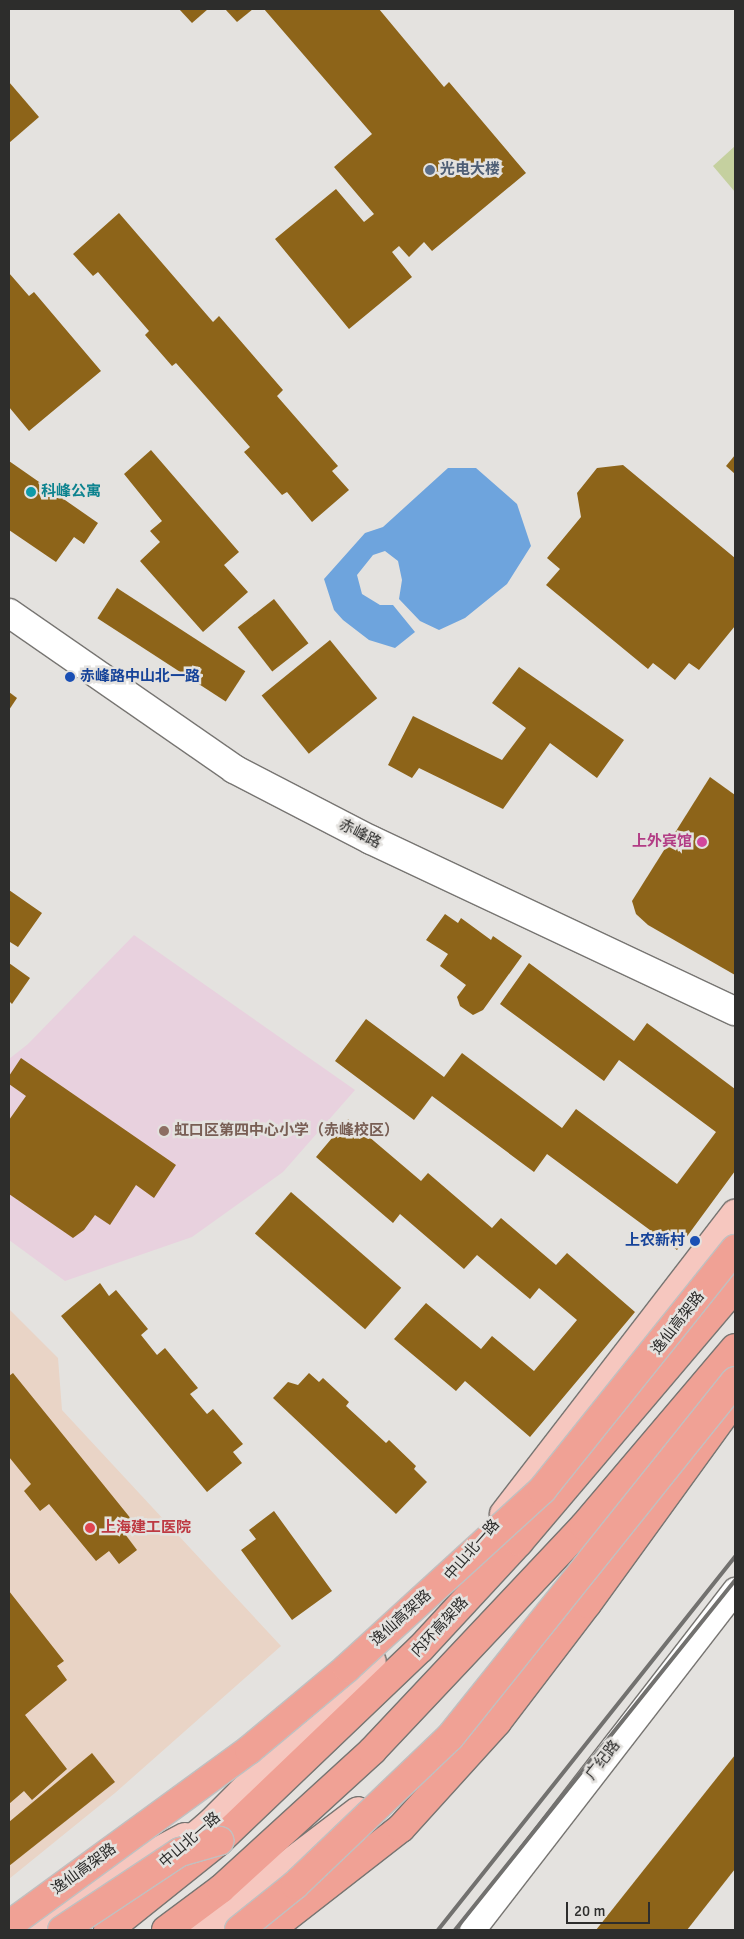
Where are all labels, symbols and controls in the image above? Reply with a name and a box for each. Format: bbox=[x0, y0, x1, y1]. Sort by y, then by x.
place label: 光电大楼 bbox=[440, 161, 500, 179]
marker: 光电大楼 bbox=[424, 164, 436, 176]
place label: 科峰公寓 bbox=[41, 483, 101, 501]
marker: 科峰公寓 bbox=[25, 486, 37, 498]
place label: 赤峰路中山北一路 bbox=[80, 668, 200, 686]
marker: 赤峰路中山北一路 bbox=[64, 671, 76, 683]
street label: 赤峰路 bbox=[336, 816, 384, 852]
place label: 上外宾馆 bbox=[632, 833, 692, 851]
marker: 上外宾馆 bbox=[696, 836, 708, 848]
place label: 虹口区第四中心小学（赤峰校区） bbox=[174, 1122, 399, 1140]
marker: 虹口区第四中心小学（赤峰校区） bbox=[158, 1125, 170, 1137]
place label: 上农新村 bbox=[625, 1232, 685, 1250]
marker: 上农新村 bbox=[689, 1235, 701, 1247]
street label: 逸仙高架路 bbox=[648, 1288, 708, 1358]
street label: 中山北一路 bbox=[441, 1516, 503, 1584]
place label: 上海建工医院 bbox=[101, 1519, 191, 1537]
marker: 上海建工医院 bbox=[83, 1521, 97, 1535]
street label: 逸仙高架路 bbox=[367, 1586, 435, 1650]
street label: 内环高架路 bbox=[408, 1593, 472, 1661]
street label: 广纪路 bbox=[582, 1737, 624, 1783]
street label: 中山北一路 bbox=[156, 1809, 224, 1871]
street label: 逸仙高架路 bbox=[48, 1840, 120, 1898]
scale bar bbox=[569, 1892, 653, 1924]
text: 20 m bbox=[574, 1902, 605, 1920]

